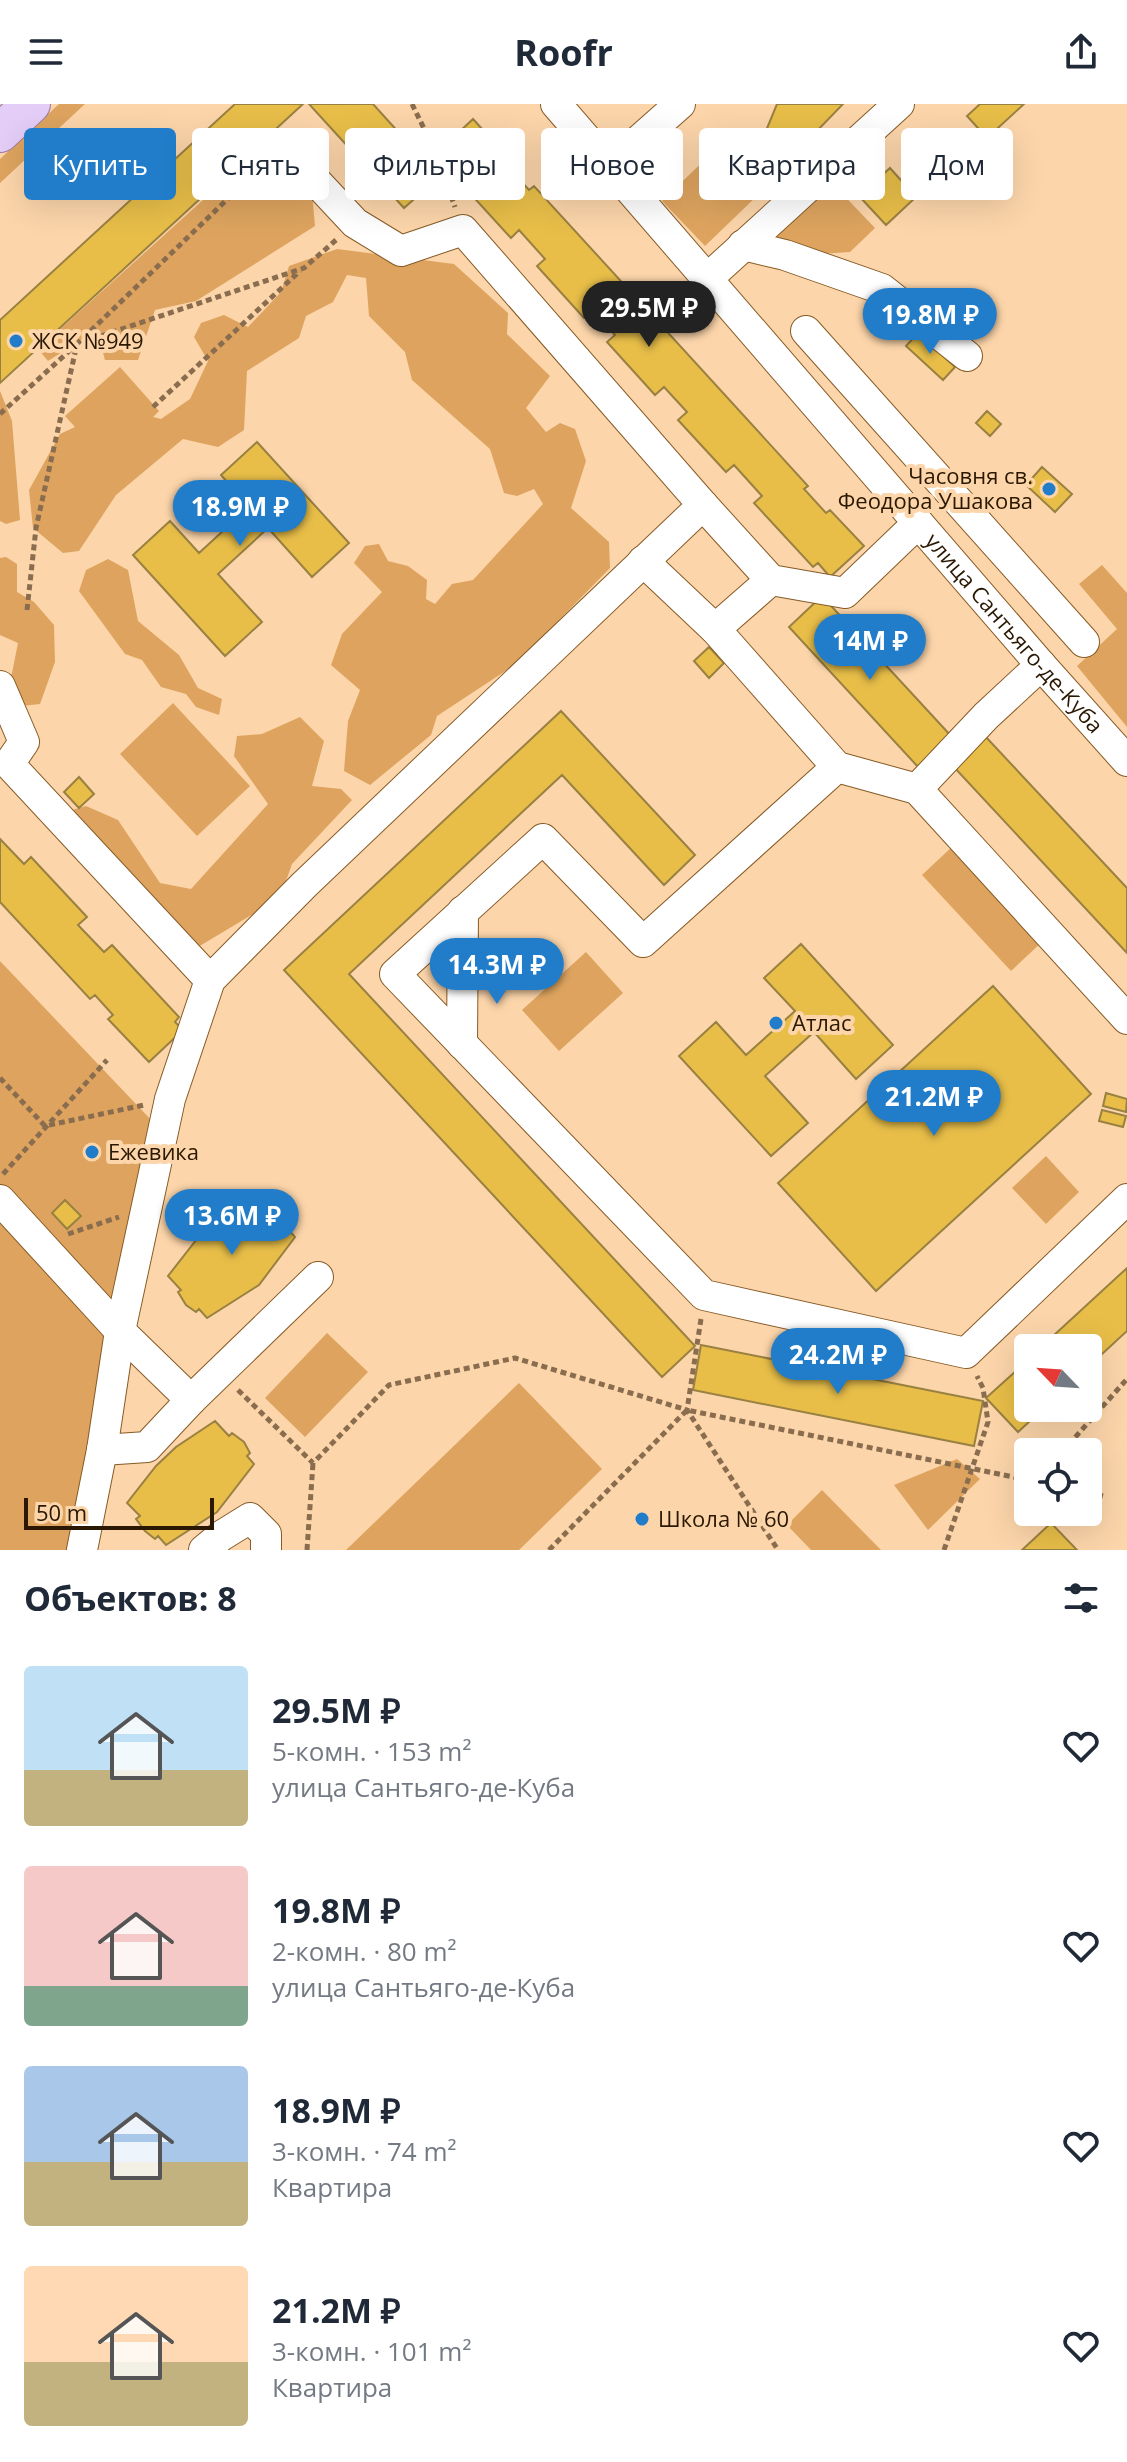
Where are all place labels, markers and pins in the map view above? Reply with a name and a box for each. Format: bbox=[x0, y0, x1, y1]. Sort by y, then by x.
pin: 29.5M ₽ bbox=[575, 281, 723, 349]
pin: 19.8M ₽ bbox=[856, 288, 1004, 356]
place label: ЖСК №949 bbox=[32, 325, 144, 355]
marker: ЖСК №949 bbox=[7, 332, 25, 350]
place label: Часовня св. Феодора Ушакова bbox=[838, 460, 1033, 515]
pin: 18.9M ₽ bbox=[166, 480, 314, 548]
marker: Часовня св. Феодора Ушакова bbox=[1040, 480, 1058, 498]
pin: 14M ₽ bbox=[814, 614, 926, 682]
pin: 14.3M ₽ bbox=[423, 938, 571, 1006]
place label: Атлас bbox=[792, 1007, 852, 1037]
marker: Атлас bbox=[767, 1014, 785, 1032]
pin: 21.2M ₽ bbox=[860, 1070, 1008, 1138]
place label: Ежевика bbox=[108, 1136, 199, 1166]
marker: Ежевика bbox=[83, 1143, 101, 1161]
pin: 13.6M ₽ bbox=[158, 1189, 306, 1257]
pin: 24.2M ₽ bbox=[764, 1328, 912, 1396]
place label: Школа № 60 bbox=[658, 1503, 789, 1533]
marker: Школа № 60 bbox=[633, 1510, 651, 1528]

